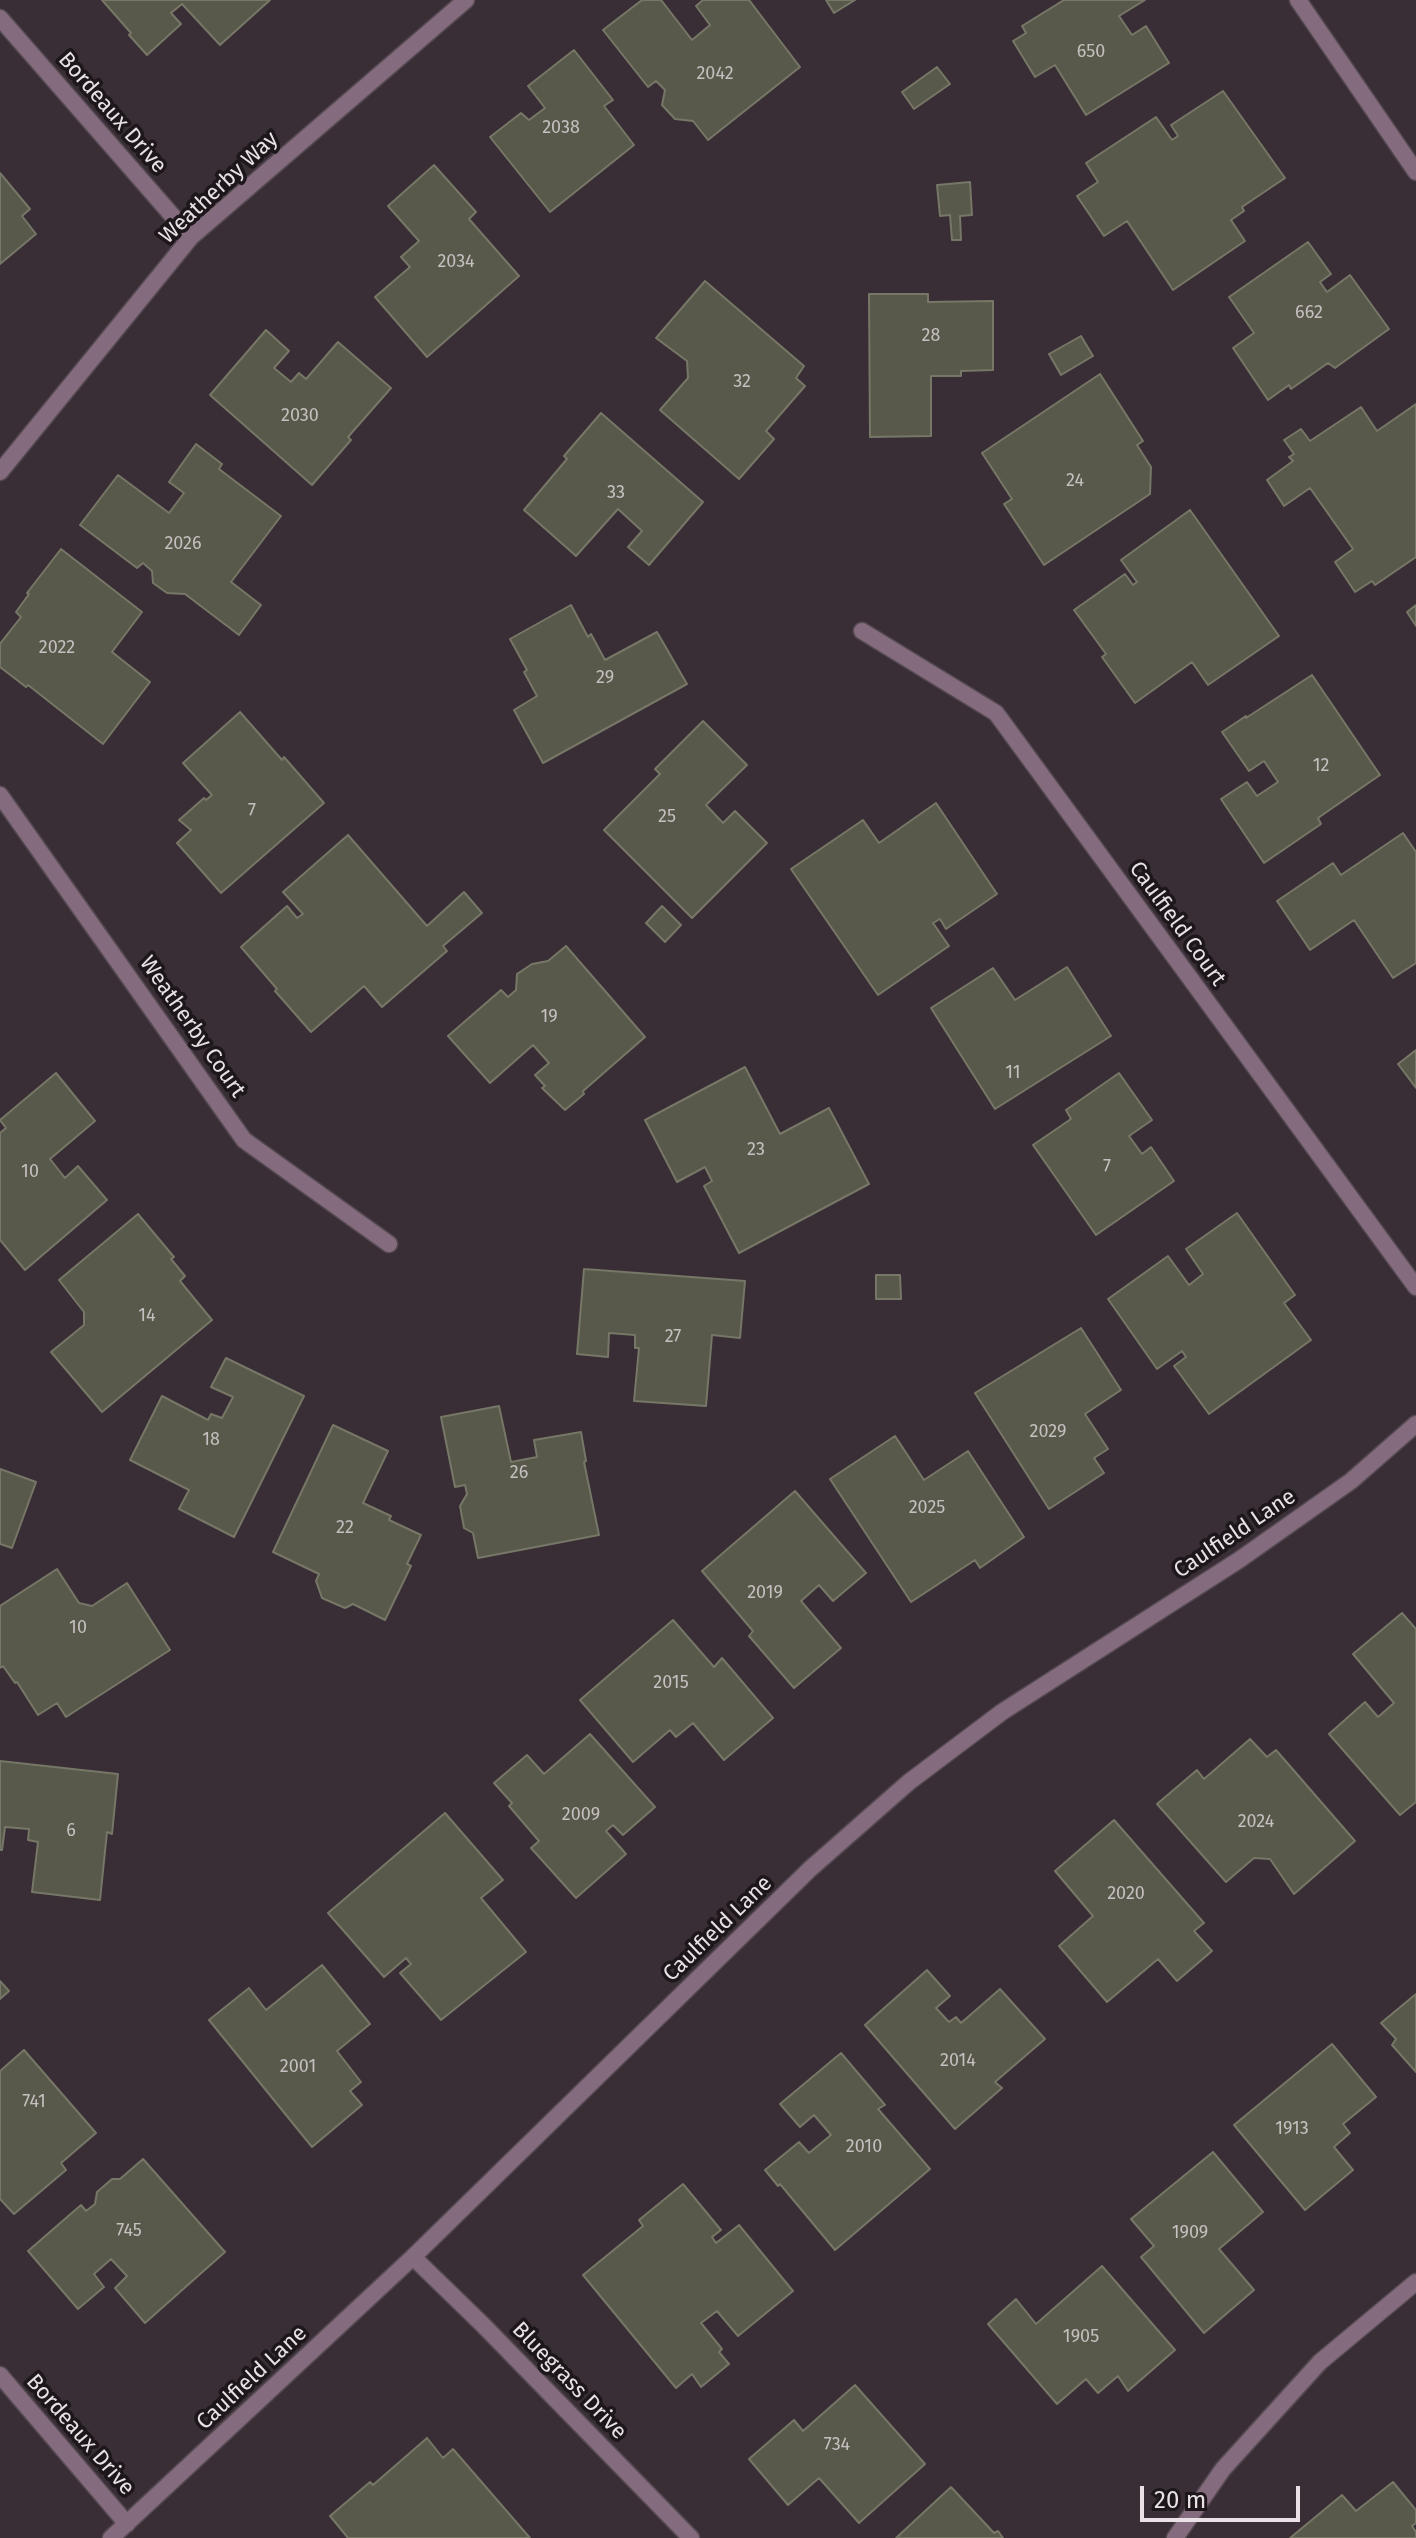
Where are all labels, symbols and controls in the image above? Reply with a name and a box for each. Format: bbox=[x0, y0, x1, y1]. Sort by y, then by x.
house number: 650 bbox=[1077, 41, 1105, 63]
street label: Bordeaux Drive bbox=[52, 47, 172, 179]
house number: 2042 bbox=[696, 63, 734, 85]
house number: 2038 bbox=[542, 117, 580, 139]
street label: Weatherby Way bbox=[154, 126, 284, 250]
house number: 2034 bbox=[437, 251, 475, 273]
house number: 662 bbox=[1295, 302, 1323, 324]
house number: 28 bbox=[922, 325, 940, 347]
house number: 32 bbox=[733, 371, 751, 393]
house number: 2030 bbox=[281, 405, 319, 427]
house number: 24 bbox=[1066, 470, 1084, 492]
house number: 33 bbox=[607, 482, 625, 504]
house number: 2026 bbox=[164, 533, 202, 555]
house number: 2022 bbox=[39, 637, 75, 659]
house number: 29 bbox=[596, 667, 614, 689]
house number: 12 bbox=[1313, 755, 1329, 777]
house number: 7 bbox=[248, 800, 256, 822]
house number: 25 bbox=[658, 806, 676, 828]
street label: Caulfield Court bbox=[1123, 857, 1231, 991]
street label: Weatherby Court bbox=[133, 951, 251, 1103]
house number: 19 bbox=[540, 1006, 558, 1028]
house number: 11 bbox=[1005, 1062, 1021, 1084]
house number: 23 bbox=[747, 1139, 765, 1161]
house number: 7 bbox=[1103, 1156, 1111, 1178]
house number: 10 bbox=[21, 1161, 39, 1183]
house number: 14 bbox=[138, 1305, 156, 1327]
house number: 27 bbox=[665, 1326, 681, 1348]
house number: 2029 bbox=[1030, 1421, 1066, 1443]
house number: 18 bbox=[202, 1429, 220, 1451]
house number: 26 bbox=[510, 1462, 528, 1484]
street label: Caulfield Lane bbox=[1169, 1484, 1301, 1584]
house number: 2025 bbox=[909, 1497, 945, 1519]
house number: 22 bbox=[336, 1517, 354, 1539]
house number: 2019 bbox=[747, 1582, 783, 1604]
house number: 10 bbox=[69, 1617, 87, 1639]
house number: 2015 bbox=[653, 1672, 689, 1694]
house number: 2009 bbox=[562, 1804, 600, 1826]
house number: 2024 bbox=[1238, 1811, 1274, 1833]
house number: 6 bbox=[66, 1820, 76, 1842]
street label: Caulfield Lane bbox=[658, 1871, 778, 1987]
house number: 2020 bbox=[1107, 1883, 1145, 1905]
house number: 2014 bbox=[940, 2050, 976, 2072]
house number: 2001 bbox=[280, 2056, 316, 2078]
house number: 741 bbox=[22, 2091, 46, 2113]
house number: 1913 bbox=[1275, 2118, 1309, 2140]
house number: 2010 bbox=[846, 2136, 882, 2158]
house number: 745 bbox=[116, 2220, 142, 2242]
house number: 1909 bbox=[1172, 2222, 1208, 2244]
street label: Bluegrass Drive bbox=[506, 2317, 632, 2445]
street label: Caulfield Lane bbox=[191, 2320, 313, 2436]
house number: 1905 bbox=[1063, 2326, 1099, 2348]
street label: Bordeaux Drive bbox=[20, 2369, 140, 2501]
house number: 734 bbox=[824, 2434, 850, 2456]
scale bar bbox=[1144, 2470, 1304, 2520]
text: 20 m bbox=[1154, 2486, 1206, 2514]

